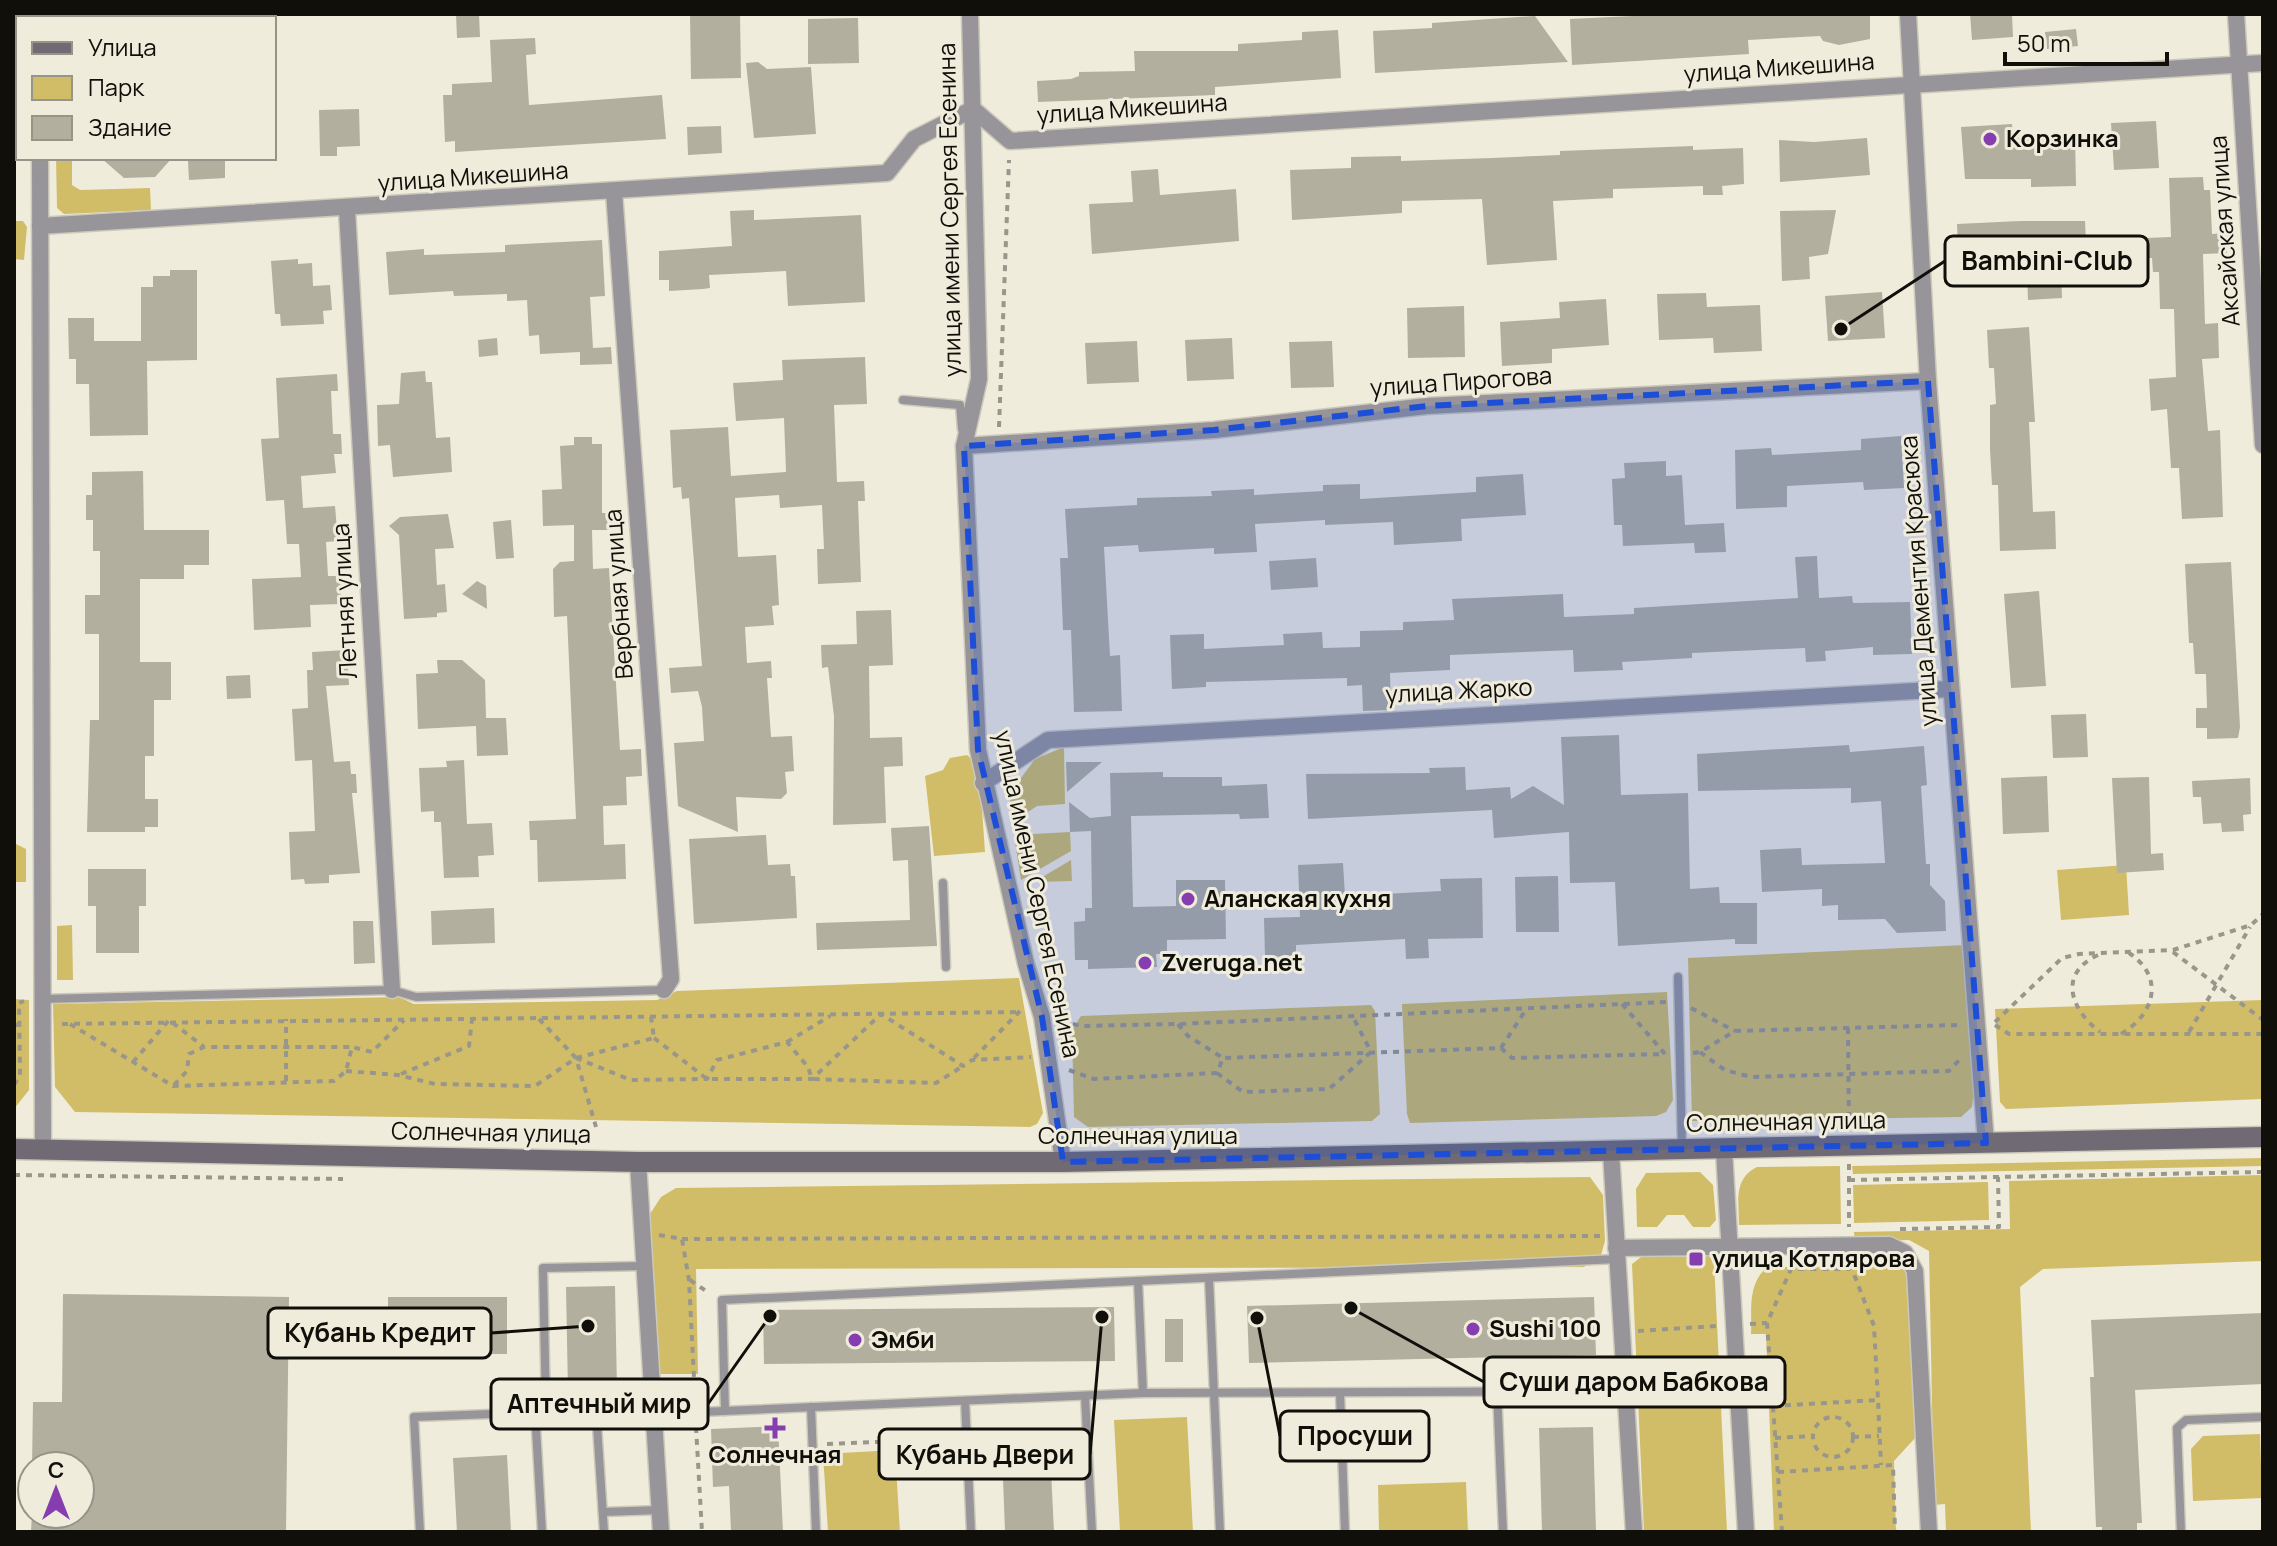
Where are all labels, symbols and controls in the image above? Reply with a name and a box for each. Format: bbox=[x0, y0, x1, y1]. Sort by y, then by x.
legend bbox=[16, 16, 276, 160]
scale bar bbox=[2005, 16, 2167, 66]
text: 50 m bbox=[2017, 26, 2071, 59]
text: Улица bbox=[88, 30, 157, 63]
street label: улица имени Сергея Есенина bbox=[929, 43, 968, 377]
street label: улица Микешина bbox=[1682, 43, 1875, 90]
text: Парк bbox=[88, 70, 145, 103]
street label: улица Микешина bbox=[1035, 84, 1228, 131]
text: Здание bbox=[88, 110, 172, 143]
place label: Корзинка bbox=[2006, 121, 2118, 154]
marker: Корзинка bbox=[1981, 130, 1999, 148]
street label: Аксайская улица bbox=[2200, 134, 2247, 328]
street label: улица Микешина bbox=[376, 152, 569, 199]
callout: Bambini-Club bbox=[1945, 236, 2148, 286]
text: Bambini-Club bbox=[1961, 242, 2133, 278]
street label: улица Пирогова bbox=[1369, 358, 1553, 403]
street label: улица Дементия Красюка bbox=[1891, 434, 1944, 728]
street label: Вербная улица bbox=[595, 508, 640, 680]
street label: Летняя улица bbox=[323, 522, 364, 680]
street label: улица Жарко bbox=[1384, 669, 1533, 710]
street label: улица имени Сергея Есенина bbox=[988, 727, 1089, 1061]
place label: Аланская кухня bbox=[1204, 881, 1391, 914]
marker: Аланская кухня bbox=[1179, 890, 1197, 908]
place label: Zveruga.net bbox=[1161, 945, 1303, 978]
marker: Zveruga.net bbox=[1136, 954, 1154, 972]
street label: Солнечная улица bbox=[1686, 1102, 1886, 1139]
street label: Солнечная улица bbox=[391, 1113, 591, 1150]
street label: Солнечная улица bbox=[1038, 1118, 1238, 1151]
place label: улица Котлярова bbox=[1712, 1241, 1915, 1274]
marker: улица Котлярова bbox=[1687, 1250, 1705, 1268]
callout: Кубань Кредит bbox=[268, 1308, 491, 1358]
place label: Sushi 100 bbox=[1489, 1311, 1601, 1344]
text: Кубань Кредит bbox=[284, 1314, 476, 1350]
marker: Sushi 100 bbox=[1464, 1320, 1482, 1338]
place label: Эмби bbox=[871, 1322, 935, 1355]
marker: Эмби bbox=[846, 1331, 864, 1349]
callout: Суши даром Бабкова bbox=[1484, 1357, 1785, 1407]
text: Суши даром Бабкова bbox=[1499, 1363, 1769, 1399]
callout: Аптечный мир bbox=[491, 1379, 708, 1429]
text: Аптечный мир bbox=[507, 1385, 691, 1421]
callout: Просуши bbox=[1280, 1411, 1429, 1461]
text: Просуши bbox=[1297, 1417, 1413, 1453]
marker: Солнечная bbox=[766, 1419, 784, 1437]
callout: Кубань Двери bbox=[879, 1429, 1090, 1479]
text: Кубань Двери bbox=[896, 1436, 1074, 1472]
place label: Солнечная bbox=[708, 1437, 842, 1470]
north arrow bbox=[16, 1450, 96, 1530]
text: С bbox=[48, 1455, 64, 1485]

